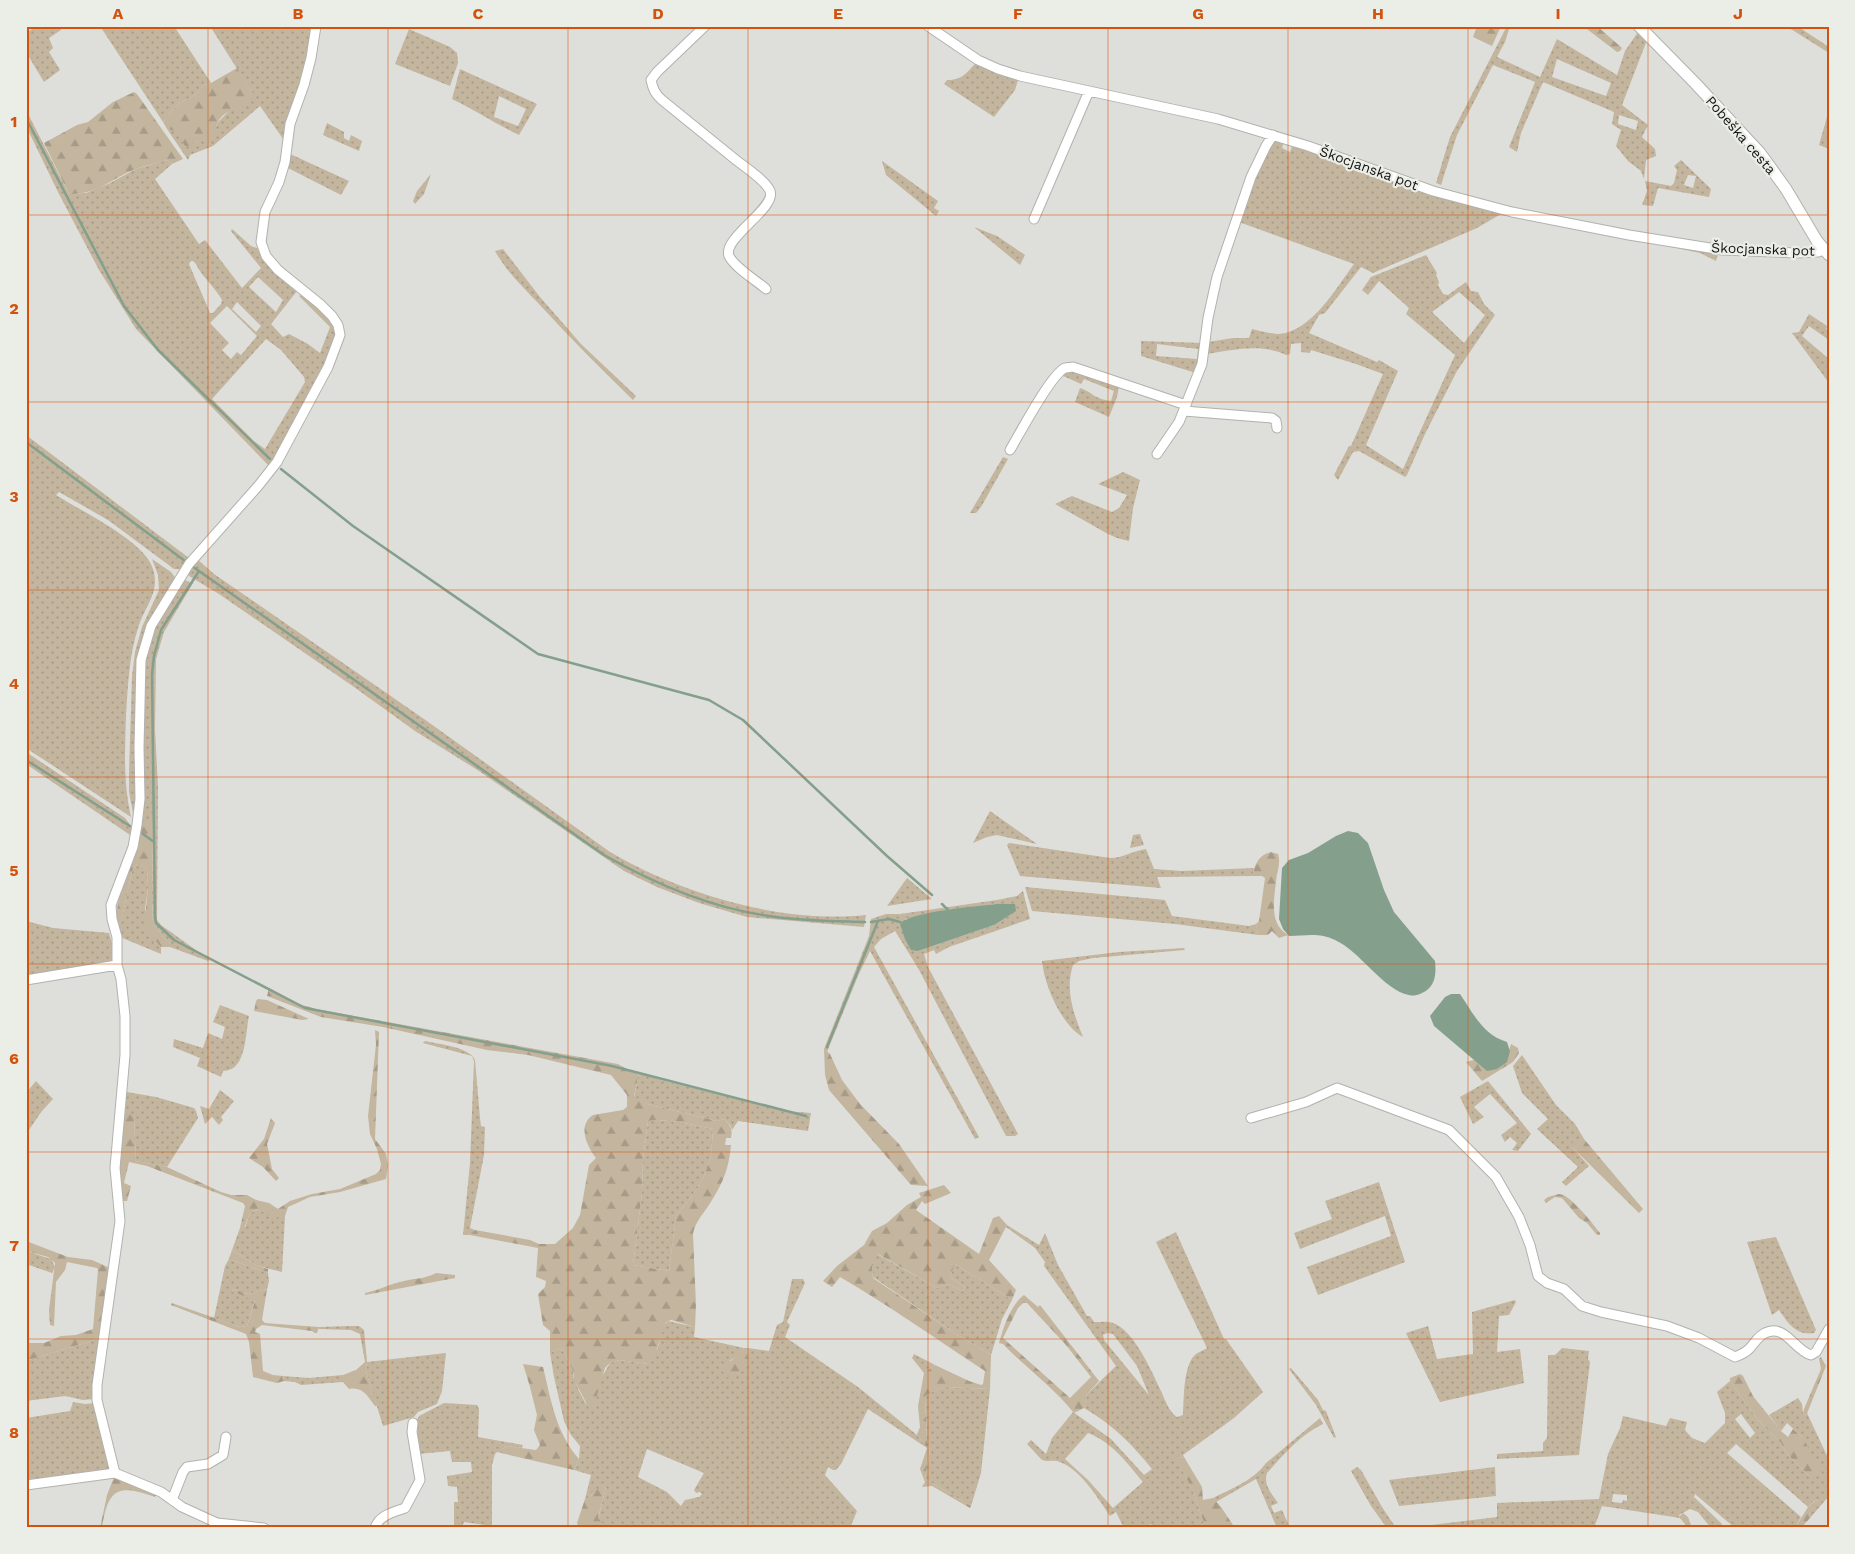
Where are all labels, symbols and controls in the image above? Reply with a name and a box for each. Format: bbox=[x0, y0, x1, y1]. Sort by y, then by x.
text: A bbox=[113, 4, 124, 23]
text: B bbox=[293, 4, 304, 23]
text: C bbox=[473, 4, 484, 23]
text: D bbox=[652, 4, 664, 23]
text: E bbox=[833, 4, 843, 23]
text: F bbox=[1013, 4, 1023, 23]
text: G bbox=[1192, 4, 1204, 23]
text: H bbox=[1372, 4, 1384, 23]
text: I bbox=[1555, 4, 1561, 23]
text: J bbox=[1733, 4, 1743, 23]
street label: Pobeška cesta bbox=[1703, 93, 1779, 177]
text: 1 bbox=[11, 112, 17, 131]
street label: Škocjanska pot bbox=[1318, 143, 1421, 193]
street label: Škocjanska pot bbox=[1711, 239, 1815, 259]
text: 2 bbox=[9, 299, 19, 318]
text: 3 bbox=[9, 487, 19, 506]
text: 4 bbox=[9, 674, 19, 693]
text: 5 bbox=[9, 861, 19, 880]
text: 6 bbox=[9, 1049, 19, 1068]
text: 7 bbox=[9, 1236, 19, 1255]
text: 8 bbox=[9, 1423, 19, 1442]

